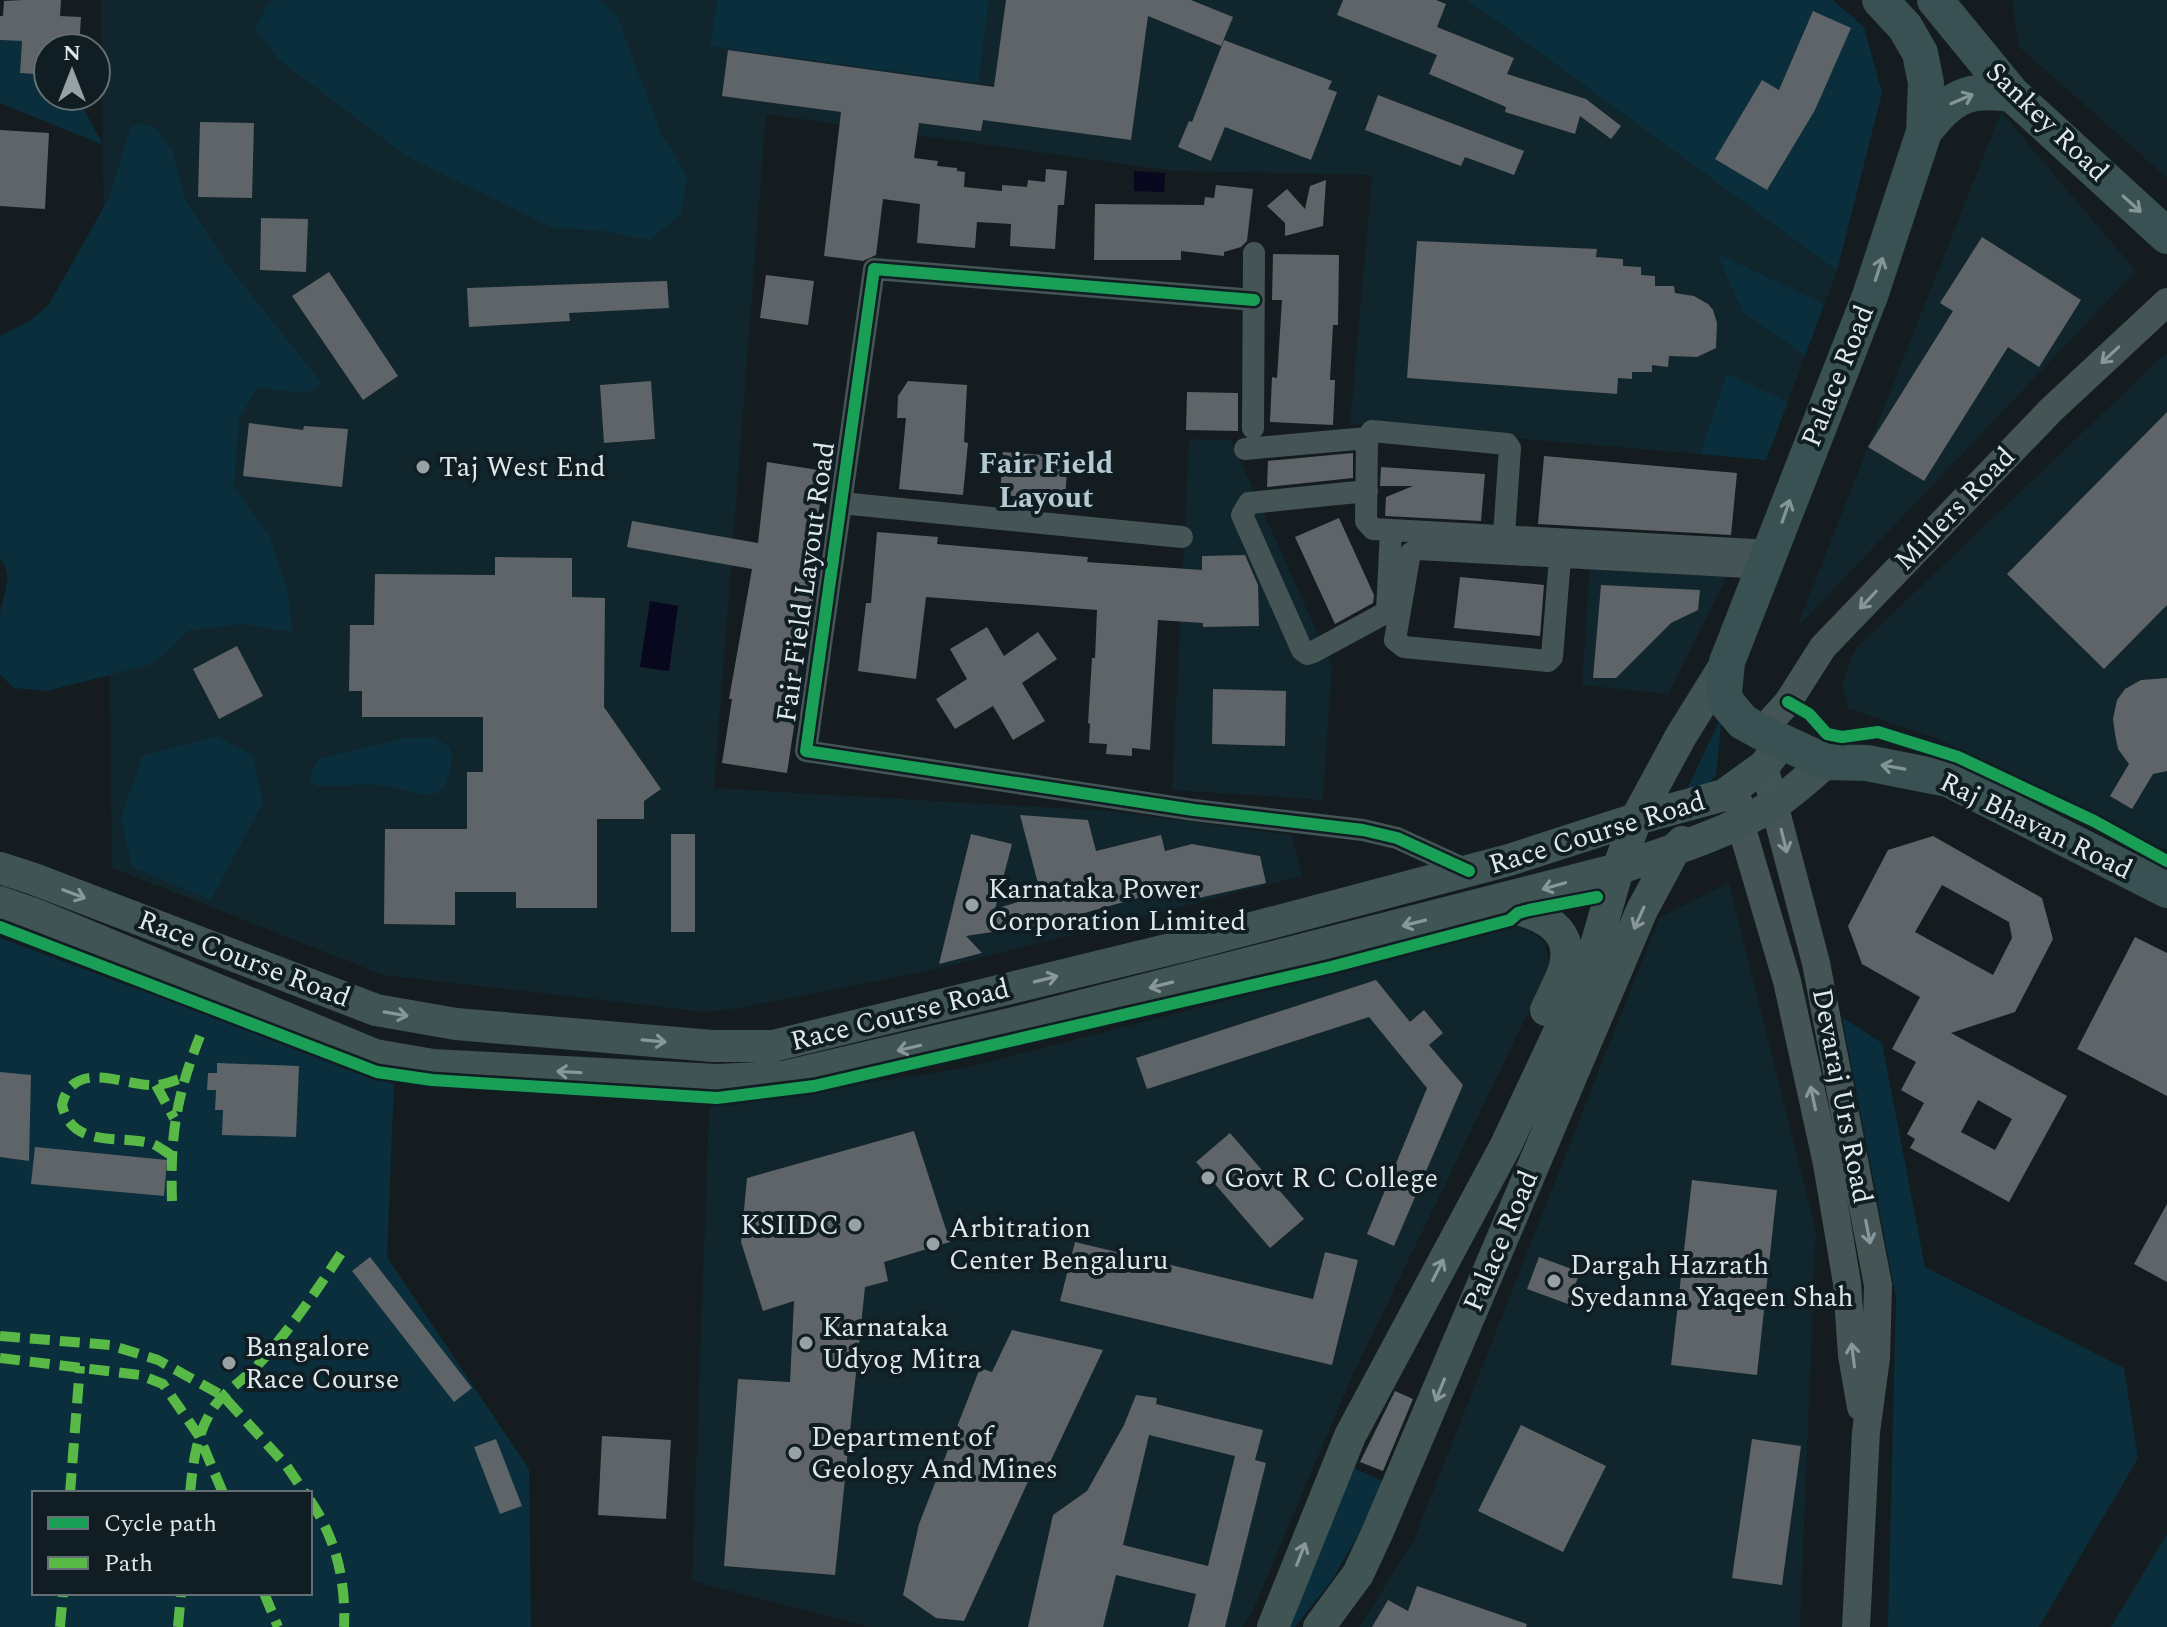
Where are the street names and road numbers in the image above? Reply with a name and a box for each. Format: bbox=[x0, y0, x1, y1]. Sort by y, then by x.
street label: Sankey Road bbox=[1975, 52, 2119, 192]
street label: Palace Road bbox=[1790, 298, 1886, 454]
street label: Millers Road bbox=[1884, 437, 2026, 581]
street label: Fair Field Layout Road bbox=[765, 439, 847, 725]
street label: Raj Bhavan Road bbox=[1932, 761, 2140, 891]
street label: Race Course Road bbox=[1483, 780, 1711, 886]
street label: Race Course Road bbox=[132, 899, 356, 1019]
street label: Race Course Road bbox=[786, 967, 1014, 1063]
street label: Devaraj Urs Road bbox=[1800, 985, 1884, 1207]
street label: Palace Road bbox=[1452, 1164, 1550, 1318]

